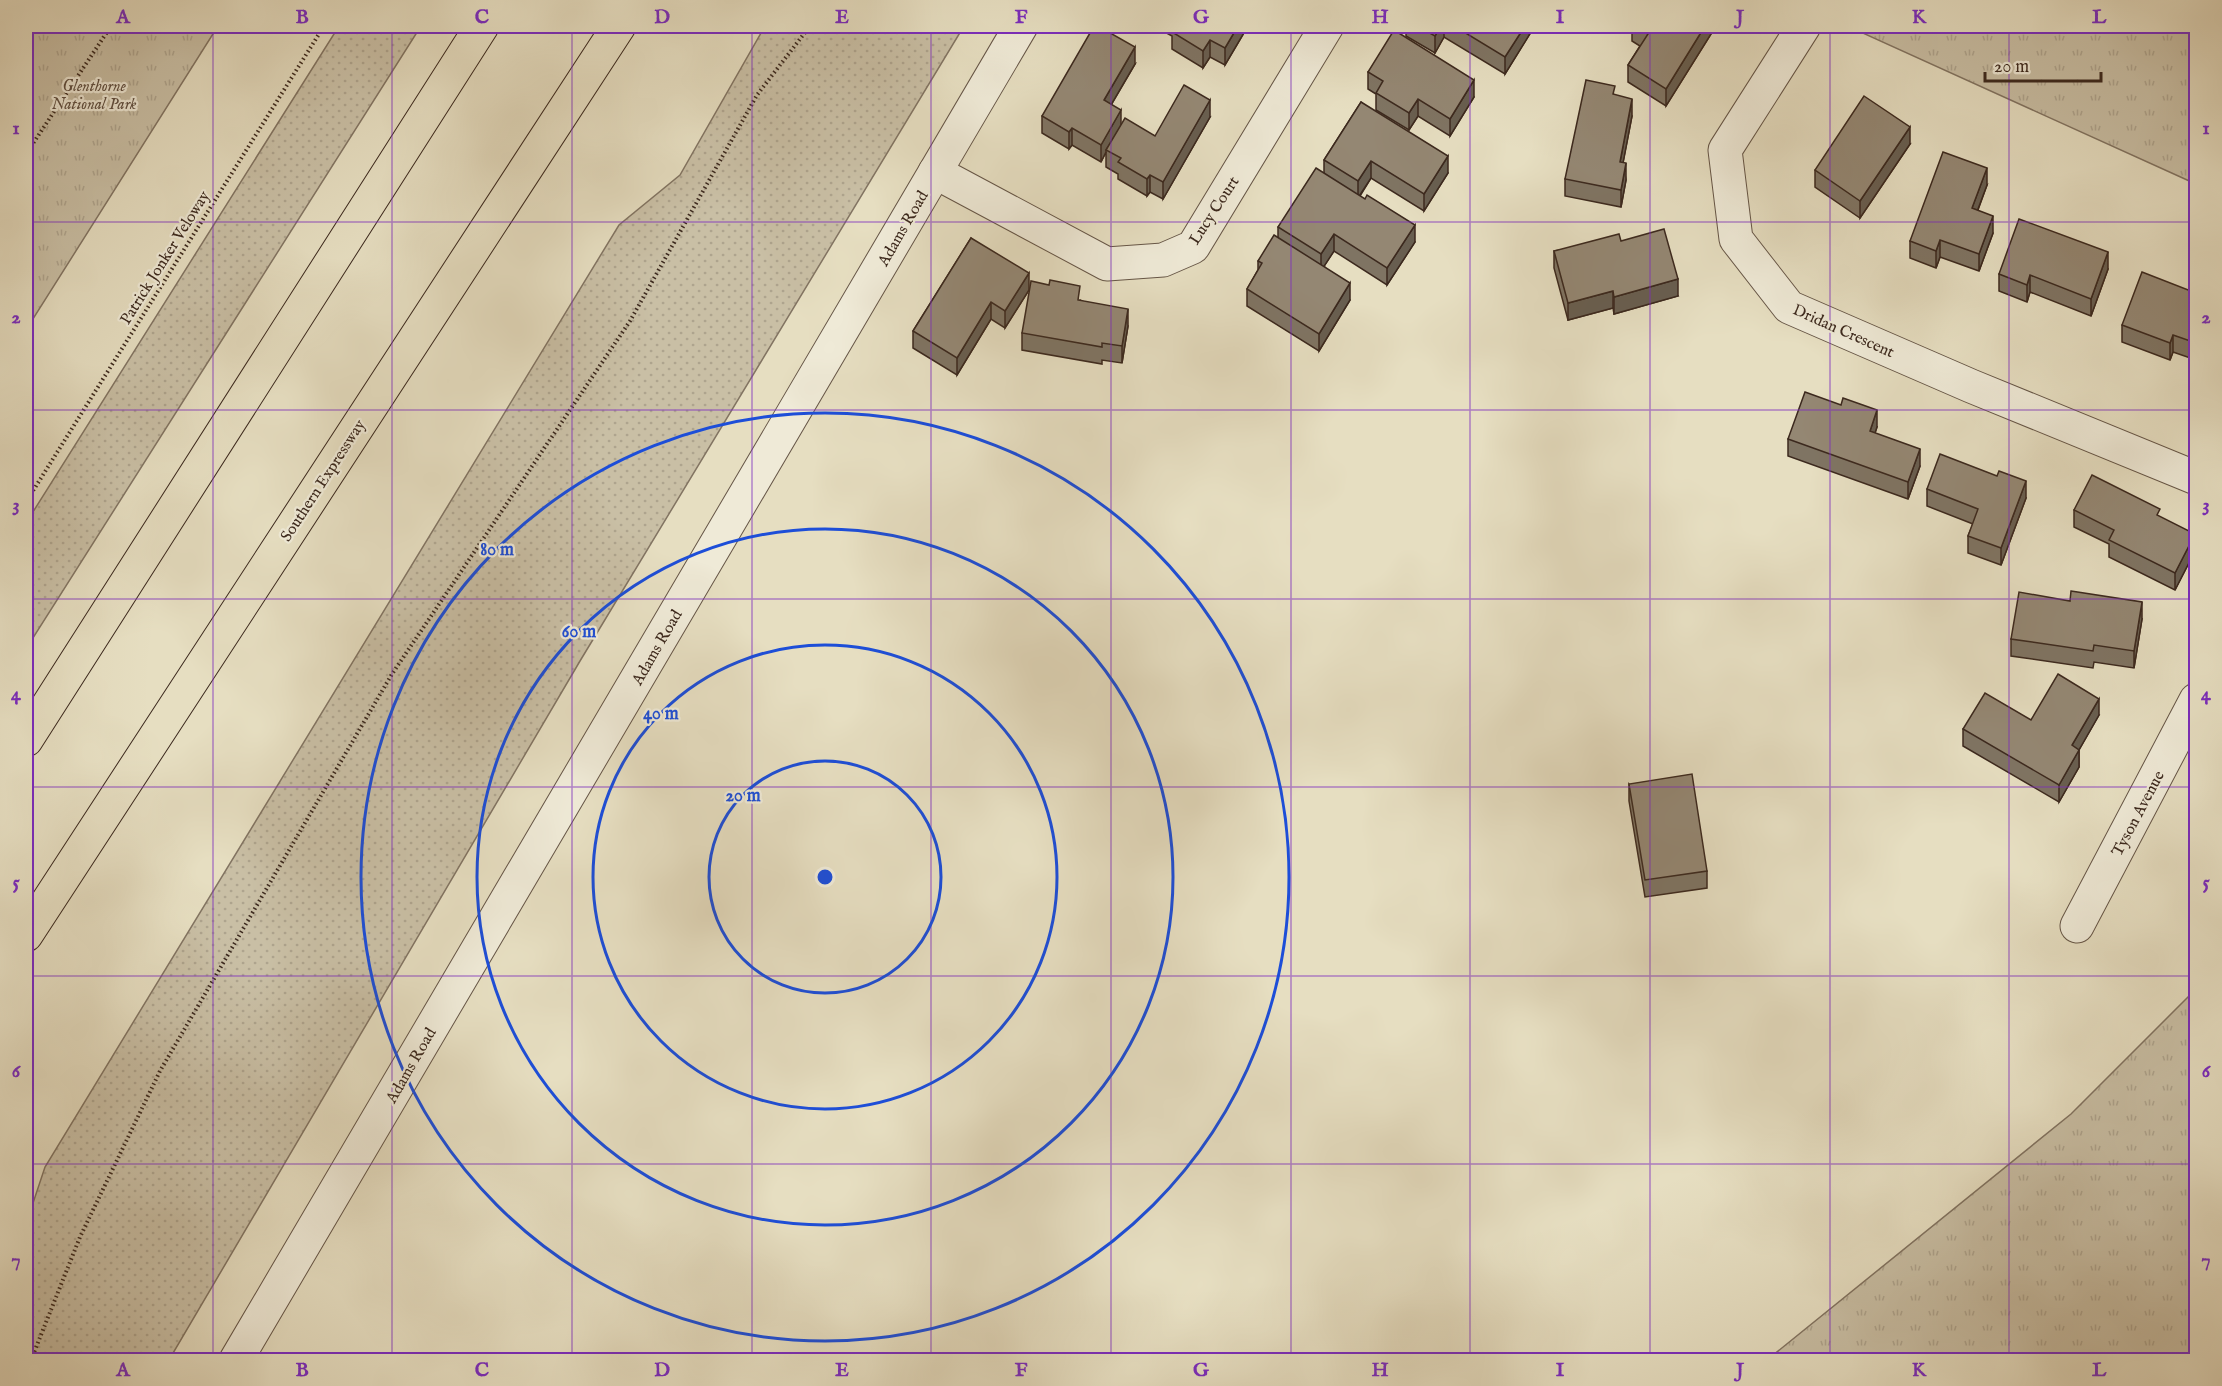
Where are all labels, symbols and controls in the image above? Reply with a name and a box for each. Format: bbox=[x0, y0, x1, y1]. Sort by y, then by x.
text: A bbox=[115, 5, 131, 30]
text: B bbox=[295, 5, 309, 30]
text: C bbox=[475, 5, 489, 30]
text: D bbox=[654, 5, 670, 30]
text: E bbox=[835, 5, 849, 30]
text: F bbox=[1015, 5, 1028, 30]
text: G bbox=[1193, 5, 1210, 30]
text: H bbox=[1371, 5, 1389, 30]
text: I bbox=[1556, 5, 1565, 30]
text: J bbox=[1733, 5, 1745, 30]
text: K bbox=[1912, 5, 1928, 30]
text: L bbox=[2092, 5, 2107, 30]
scale bar bbox=[1985, 45, 2100, 83]
text: 20 m bbox=[1994, 56, 2029, 79]
park label: Glenthorne National Park bbox=[51, 77, 137, 115]
text: 1 bbox=[12, 116, 20, 141]
text: 1 bbox=[2202, 116, 2210, 141]
street label: Lucy Court bbox=[1185, 173, 1244, 249]
street label: Patrick Jonker Veloway bbox=[116, 187, 215, 329]
street label: Adams Road bbox=[874, 187, 934, 271]
street label: Dridan Crescent bbox=[1789, 301, 1897, 363]
text: 2 bbox=[11, 305, 21, 330]
text: 2 bbox=[2201, 305, 2211, 330]
street label: Southern Expressway bbox=[277, 416, 371, 546]
text: 3 bbox=[12, 493, 20, 518]
text: 3 bbox=[2202, 493, 2210, 518]
text: 80 m bbox=[480, 539, 514, 562]
street label: Adams Road bbox=[628, 606, 688, 690]
text: 60 m bbox=[562, 621, 596, 644]
text: 4 bbox=[11, 682, 22, 707]
text: 4 bbox=[2201, 682, 2212, 707]
text: 40 m bbox=[643, 703, 679, 726]
street label: Tyson Avenue bbox=[2108, 768, 2170, 860]
text: 20 m bbox=[725, 785, 761, 808]
centre of rings bbox=[815, 867, 835, 887]
text: 5 bbox=[12, 870, 20, 895]
text: 5 bbox=[2202, 870, 2210, 895]
street label: Adams Road bbox=[382, 1024, 442, 1108]
text: 6 bbox=[12, 1059, 22, 1084]
text: 6 bbox=[2202, 1059, 2212, 1084]
text: 7 bbox=[11, 1248, 21, 1273]
text: 7 bbox=[2201, 1248, 2211, 1273]
text: A bbox=[115, 1358, 131, 1383]
text: B bbox=[295, 1358, 309, 1383]
text: C bbox=[475, 1358, 489, 1383]
text: D bbox=[654, 1358, 670, 1383]
text: E bbox=[835, 1358, 849, 1383]
text: F bbox=[1015, 1358, 1028, 1383]
text: G bbox=[1193, 1358, 1210, 1383]
text: H bbox=[1371, 1358, 1389, 1383]
text: I bbox=[1556, 1358, 1565, 1383]
text: J bbox=[1733, 1358, 1745, 1383]
text: K bbox=[1912, 1358, 1928, 1383]
text: L bbox=[2092, 1358, 2107, 1383]

